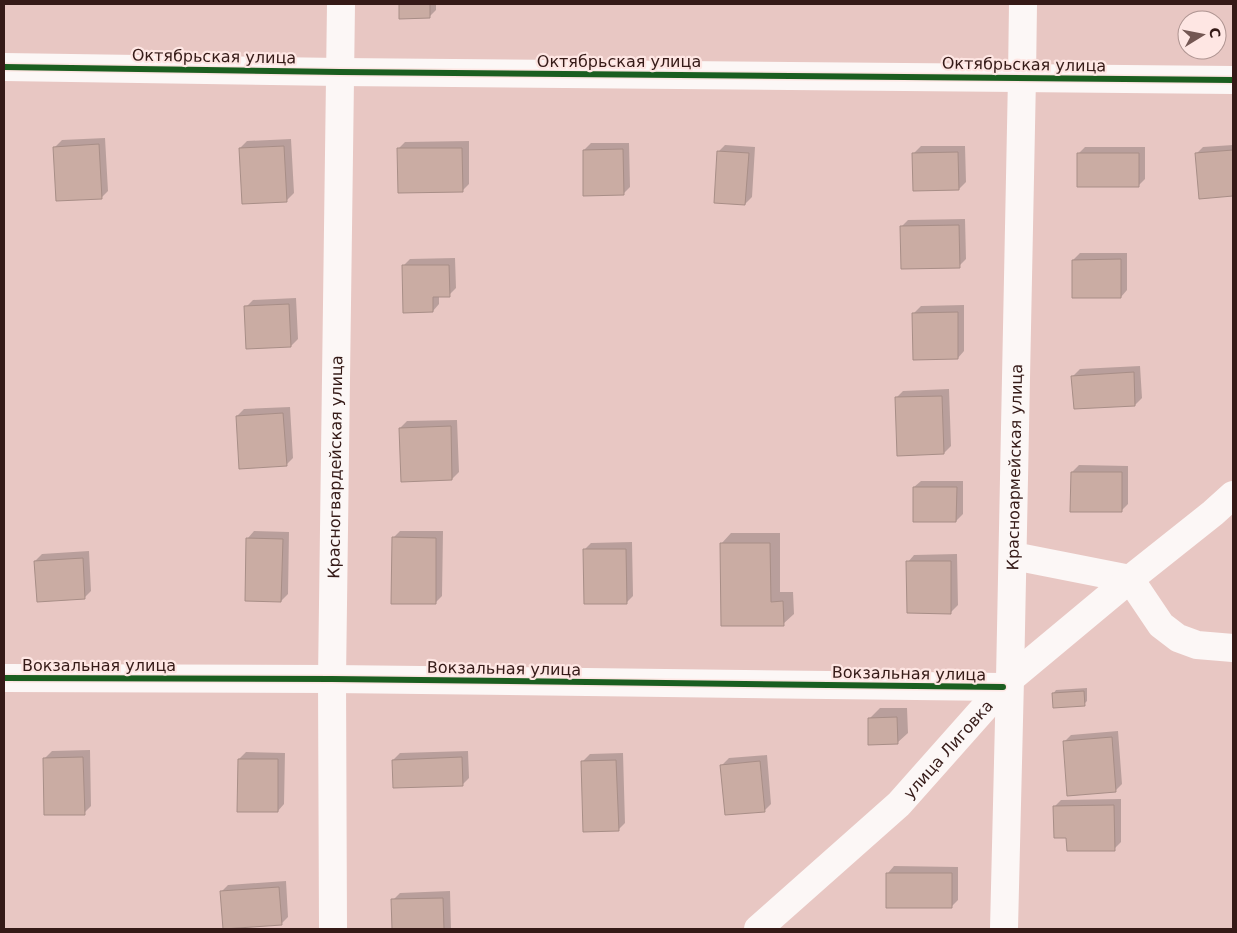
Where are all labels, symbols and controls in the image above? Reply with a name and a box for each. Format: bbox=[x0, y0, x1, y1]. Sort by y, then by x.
north arrow bbox=[1177, 10, 1227, 60]
text: С bbox=[1206, 26, 1224, 39]
street label: Октябрьская улица bbox=[132, 46, 296, 67]
street label: Октябрьская улица bbox=[537, 52, 701, 71]
street label: Октябрьская улица bbox=[942, 54, 1106, 75]
street label: Красногвардейская улица bbox=[324, 355, 346, 579]
street label: Красноармейская улица bbox=[1003, 364, 1026, 571]
street label: Вокзальная улица bbox=[22, 656, 176, 675]
street label: Вокзальная улица bbox=[427, 658, 581, 679]
street label: Вокзальная улица bbox=[832, 663, 986, 684]
street label: улица Лиговка bbox=[899, 696, 997, 803]

